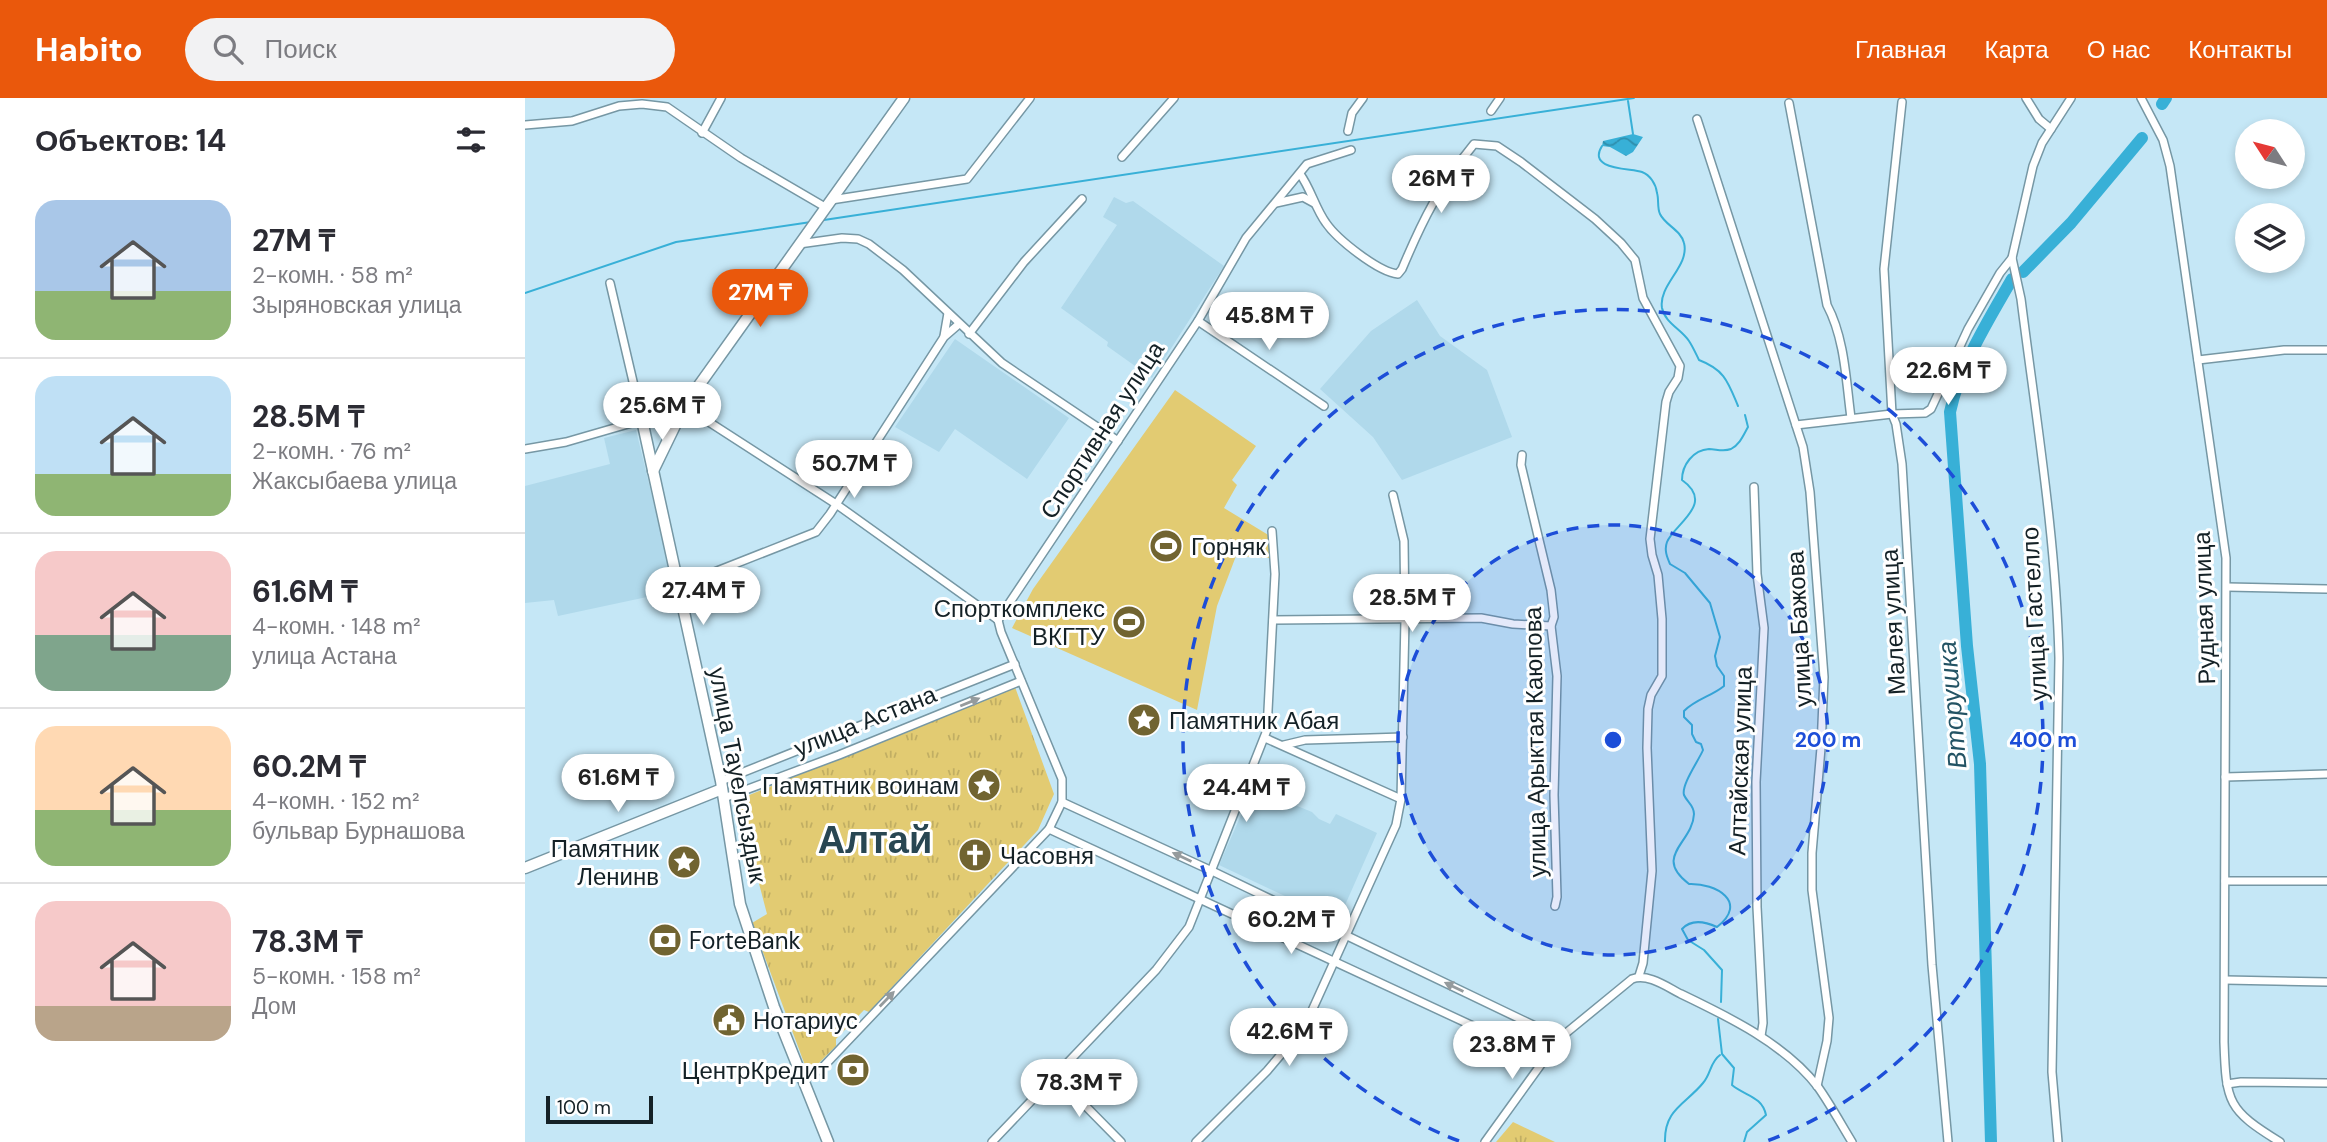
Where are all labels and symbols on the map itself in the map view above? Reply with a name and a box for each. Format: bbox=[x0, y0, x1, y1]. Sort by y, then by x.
north arrow bbox=[2235, 119, 2305, 189]
pin: 26M ₸ bbox=[1392, 156, 1490, 215]
pin: 27M ₸ bbox=[711, 270, 809, 329]
pin: 45.8M ₸ bbox=[1204, 292, 1334, 352]
street label: Спортивная улица bbox=[1033, 335, 1171, 525]
pin: 22.6M ₸ bbox=[1883, 348, 2013, 407]
pin: 25.6M ₸ bbox=[597, 382, 727, 442]
pin: 50.7M ₸ bbox=[789, 440, 919, 500]
street label: улица Гастелло bbox=[2014, 526, 2054, 702]
sports icon: Горняк bbox=[1147, 527, 1185, 565]
street label: Рудная улица bbox=[2186, 530, 2222, 685]
place label: Горняк bbox=[1191, 531, 1266, 562]
street label: Малея улица bbox=[1874, 547, 1912, 696]
street label: улица Бажова bbox=[1779, 549, 1819, 708]
pin: 27.4M ₸ bbox=[638, 568, 768, 627]
pin: 28.5M ₸ bbox=[1347, 574, 1477, 634]
place label: Спорткомплекс ВКГТУ bbox=[934, 593, 1106, 652]
sports icon: Спорткомплекс ВКГТУ bbox=[1110, 603, 1148, 641]
street label: улица Арыктая Каюпова bbox=[1517, 606, 1553, 878]
water label: Вторушка bbox=[1929, 640, 1975, 770]
street label: улица Тауелсыздык bbox=[702, 665, 774, 886]
street label: Алтайская улица bbox=[1721, 665, 1759, 856]
street label: улица Астана bbox=[789, 678, 941, 764]
one-way arrow bbox=[960, 696, 981, 707]
place icon: Памятник Абая bbox=[1125, 701, 1163, 739]
place label: Памятник Абая bbox=[1169, 705, 1339, 736]
text: 200 m bbox=[1795, 726, 1861, 754]
text: 400 m bbox=[2009, 726, 2077, 754]
centre of rings bbox=[1601, 728, 1625, 752]
pin: 61.6M ₸ bbox=[553, 754, 683, 814]
pin: 24.4M ₸ bbox=[1181, 764, 1311, 824]
place icon: Памятник воинам bbox=[965, 766, 1003, 804]
place label: Памятник воинам bbox=[762, 770, 959, 801]
district label: Алтай bbox=[818, 815, 932, 865]
place label: Памятник Ленинв bbox=[551, 833, 659, 892]
church icon: Часовня bbox=[956, 836, 994, 874]
place label: Часовня bbox=[1000, 840, 1094, 871]
place icon: Памятник Ленинв bbox=[665, 843, 703, 881]
one-way arrow bbox=[1172, 851, 1193, 862]
pin: 60.2M ₸ bbox=[1226, 896, 1356, 956]
bank icon: ForteBank bbox=[646, 921, 684, 959]
place label: ForteBank bbox=[689, 925, 801, 956]
one-way arrow bbox=[1444, 981, 1464, 993]
one-way arrow bbox=[879, 990, 896, 1007]
public building icon: Нотариус bbox=[710, 1001, 748, 1039]
place label: Нотариус bbox=[753, 1005, 858, 1036]
pin: 42.6M ₸ bbox=[1224, 1009, 1354, 1068]
pin: 23.8M ₸ bbox=[1447, 1021, 1577, 1081]
bank icon: ЦентрКредит bbox=[834, 1051, 872, 1089]
place label: ЦентрКредит bbox=[682, 1055, 829, 1086]
pin: 78.3M ₸ bbox=[1014, 1060, 1144, 1119]
scale bar bbox=[546, 1093, 653, 1125]

